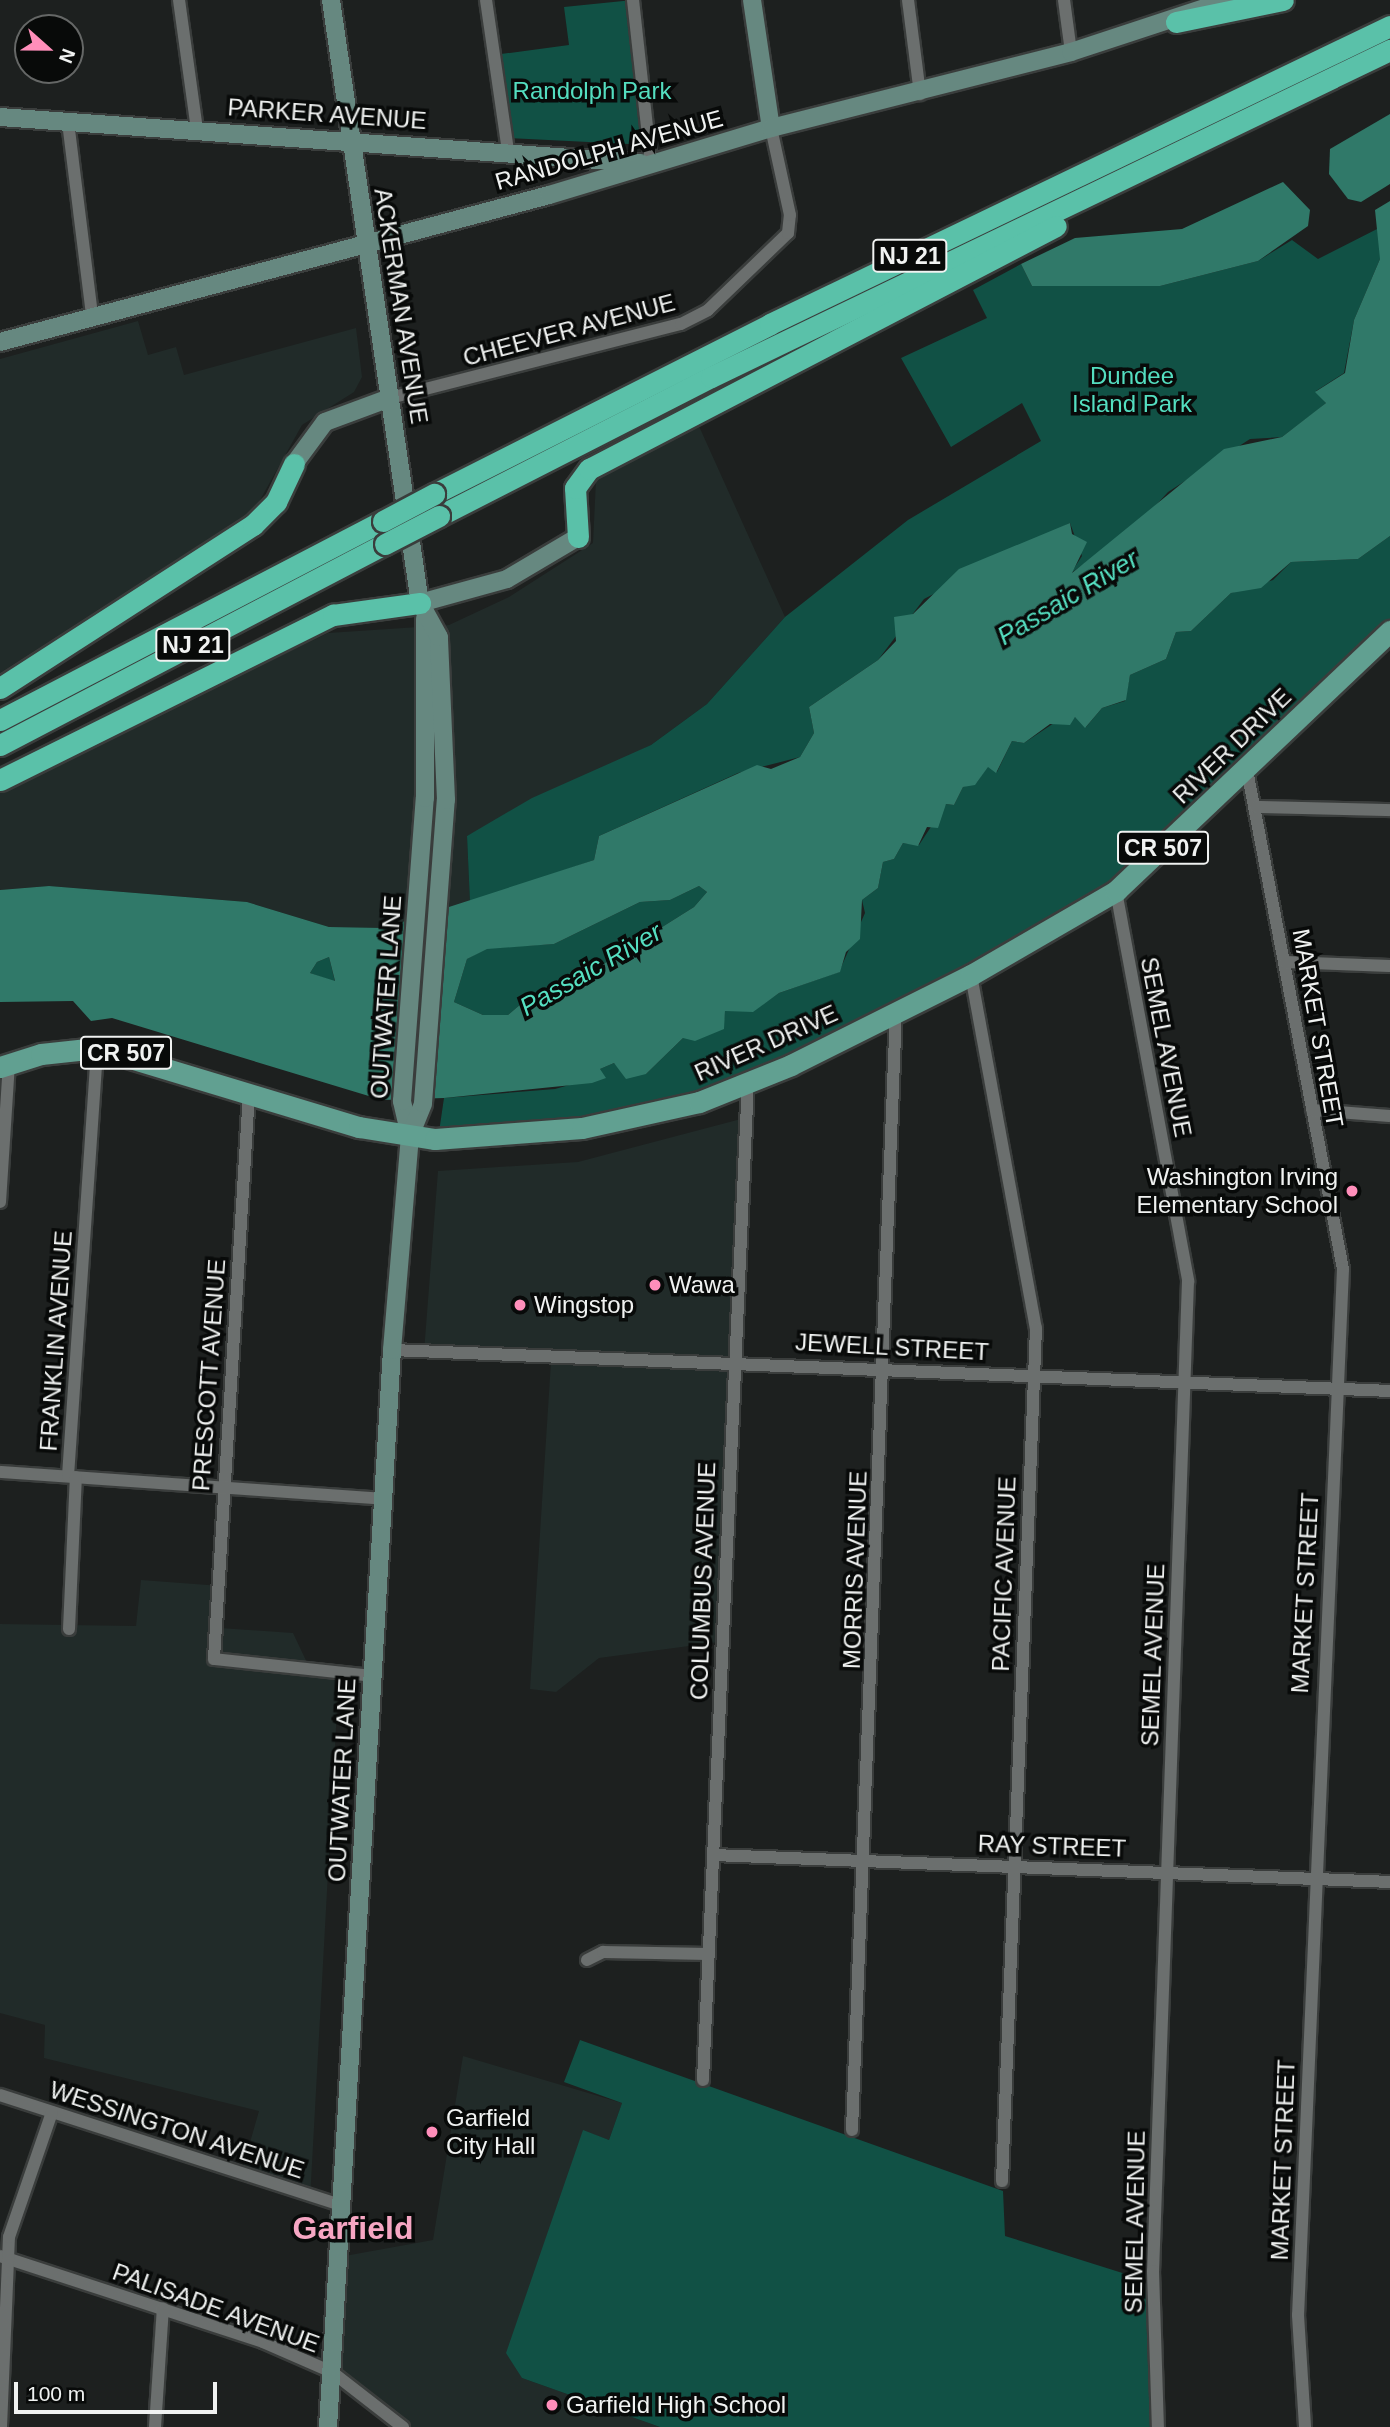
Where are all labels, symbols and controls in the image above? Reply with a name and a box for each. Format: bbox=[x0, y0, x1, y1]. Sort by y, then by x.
north arrow bbox=[14, 14, 84, 84]
text: N bbox=[55, 46, 79, 66]
park label: Randolph Park bbox=[513, 77, 671, 105]
street label: PARKER AVENUE bbox=[226, 93, 428, 135]
street label: RANDOLPH AVENUE bbox=[491, 104, 727, 196]
street label: ACKERMAN AVENUE bbox=[368, 185, 434, 427]
road number: NJ 21 bbox=[872, 236, 948, 276]
street label: CHEEVER AVENUE bbox=[459, 288, 679, 372]
park label: Dundee Island Park bbox=[1072, 362, 1192, 418]
water label: Passaic River bbox=[992, 544, 1144, 652]
road number: NJ 21 bbox=[154, 625, 232, 664]
street label: RIVER DRIVE bbox=[1167, 682, 1297, 810]
road number: CR 507 bbox=[1116, 828, 1210, 868]
street label: OUTWATER LANE bbox=[365, 894, 407, 1100]
water label: Passaic River bbox=[514, 917, 668, 1023]
street label: MARKET STREET bbox=[1286, 926, 1350, 1130]
street label: SEMEL AVENUE bbox=[1134, 953, 1198, 1141]
street label: RIVER DRIVE bbox=[690, 999, 842, 1087]
road number: CR 507 bbox=[79, 1034, 173, 1072]
place label: Washington Irving Elementary School bbox=[1137, 1163, 1338, 1219]
marker: Washington Irving Elementary School bbox=[1344, 1183, 1360, 1199]
street label: FRANKLIN AVENUE bbox=[34, 1229, 78, 1453]
street label: PRESCOTT AVENUE bbox=[186, 1257, 232, 1493]
place label: Wawa bbox=[669, 1271, 735, 1299]
marker: Wawa bbox=[647, 1277, 663, 1293]
place label: Wingstop bbox=[534, 1291, 634, 1319]
marker: Wingstop bbox=[512, 1297, 528, 1313]
street label: JEWELL STREET bbox=[794, 1328, 990, 1366]
street label: COLUMBUS AVENUE bbox=[684, 1461, 722, 1701]
street label: MORRIS AVENUE bbox=[837, 1470, 873, 1670]
street label: PACIFIC AVENUE bbox=[986, 1475, 1022, 1673]
street label: MARKET STREET bbox=[1285, 1492, 1325, 1694]
street label: SEMEL AVENUE bbox=[1135, 1562, 1171, 1748]
street label: OUTWATER LANE bbox=[322, 1677, 362, 1883]
street label: RAY STREET bbox=[977, 1829, 1127, 1863]
street label: MARKET STREET bbox=[1265, 2059, 1301, 2261]
street label: WESSINGTON AVENUE bbox=[46, 2075, 308, 2185]
place label: Garfield City Hall bbox=[446, 2104, 535, 2160]
marker: Garfield City Hall bbox=[424, 2124, 440, 2140]
street label: SEMEL AVENUE bbox=[1119, 2129, 1151, 2315]
district label: Garfield bbox=[293, 2209, 413, 2247]
street label: PALISADE AVENUE bbox=[108, 2257, 324, 2359]
scale bar bbox=[18, 2368, 220, 2412]
text: 100 m bbox=[27, 2382, 85, 2405]
place label: Garfield High School bbox=[566, 2391, 786, 2419]
marker: Garfield High School bbox=[544, 2397, 560, 2413]

